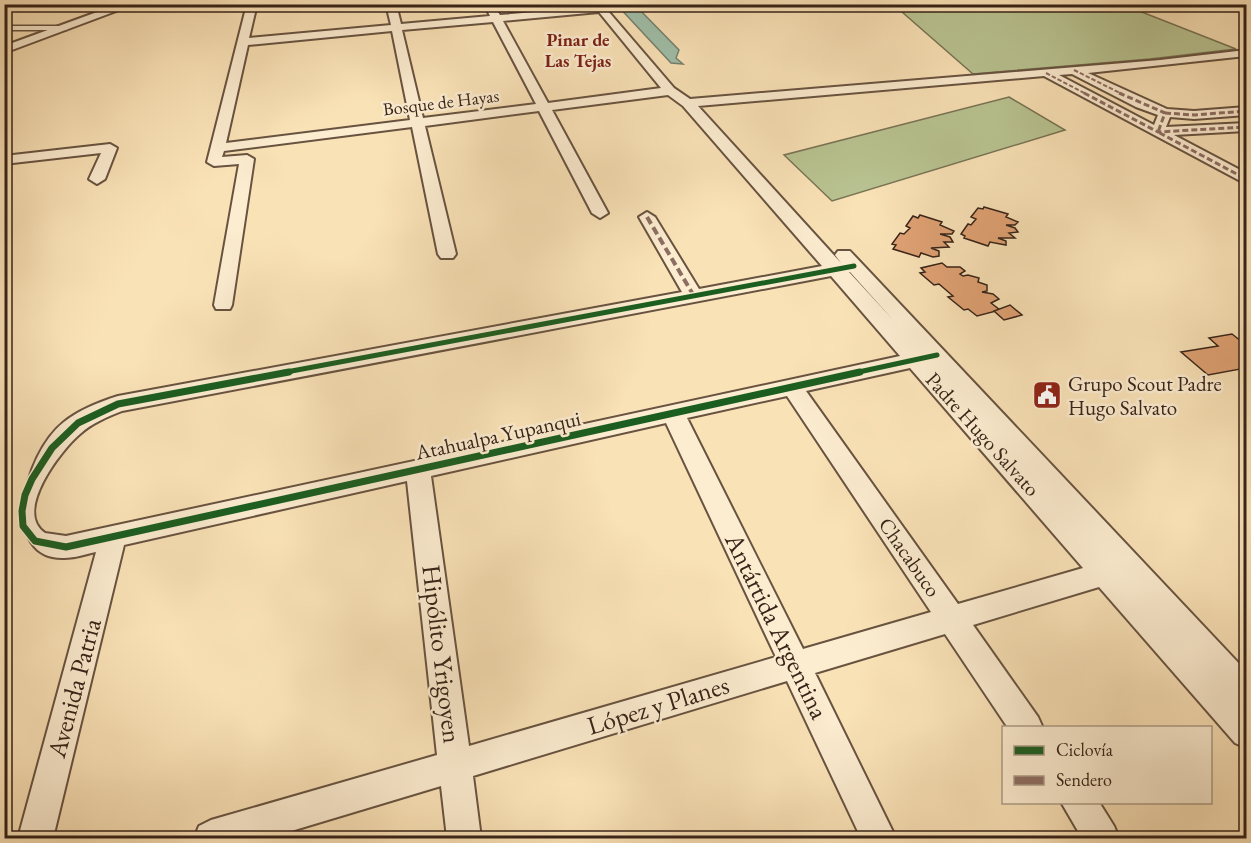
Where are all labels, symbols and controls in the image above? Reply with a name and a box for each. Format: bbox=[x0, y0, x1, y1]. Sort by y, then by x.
district label: Pinar de Las Tejas bbox=[545, 28, 611, 72]
street label: Bosque de Hayas bbox=[382, 83, 501, 121]
street label: Padre Hugo Salvato bbox=[920, 366, 1046, 502]
place label: Grupo Scout Padre Hugo Salvato bbox=[1068, 370, 1222, 421]
public building icon: Grupo Scout Padre Hugo Salvato bbox=[1031, 379, 1063, 411]
street label: Atahualpa Yupanqui bbox=[412, 404, 583, 466]
street label: Chacabuco bbox=[873, 512, 947, 602]
street label: Antártida Argentina bbox=[717, 527, 837, 725]
street label: Hipólito Yrigoyen bbox=[414, 563, 470, 745]
street label: Avenida Patria bbox=[39, 614, 109, 762]
street label: López y Planes bbox=[583, 667, 733, 743]
legend bbox=[1002, 726, 1212, 804]
text: Ciclovía bbox=[1056, 738, 1114, 761]
text: Sendero bbox=[1056, 768, 1112, 791]

